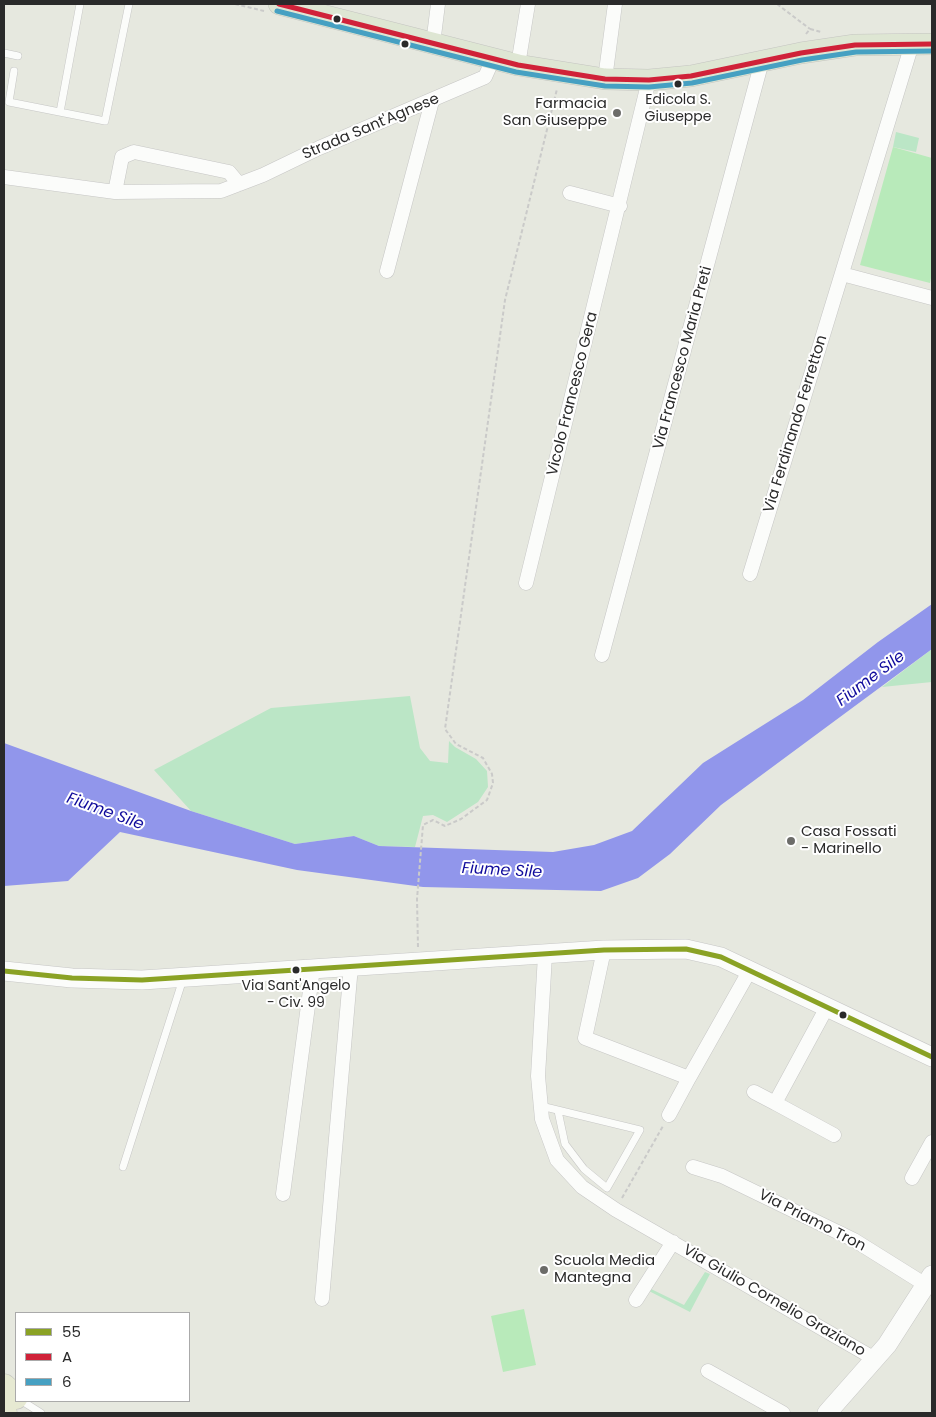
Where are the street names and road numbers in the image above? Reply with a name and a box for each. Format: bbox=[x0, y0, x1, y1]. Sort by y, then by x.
street label: Strada Sant'Agnese bbox=[300, 90, 442, 164]
street label: Via Francesco Maria Preti bbox=[650, 264, 716, 452]
street label: Vicolo Francesco Gera bbox=[544, 310, 602, 478]
street label: Via Ferdinando Ferretton bbox=[760, 333, 832, 515]
street label: Via Priamo Tron bbox=[755, 1186, 869, 1256]
street label: Via Giulio Cornelio Graziano bbox=[680, 1241, 868, 1361]

